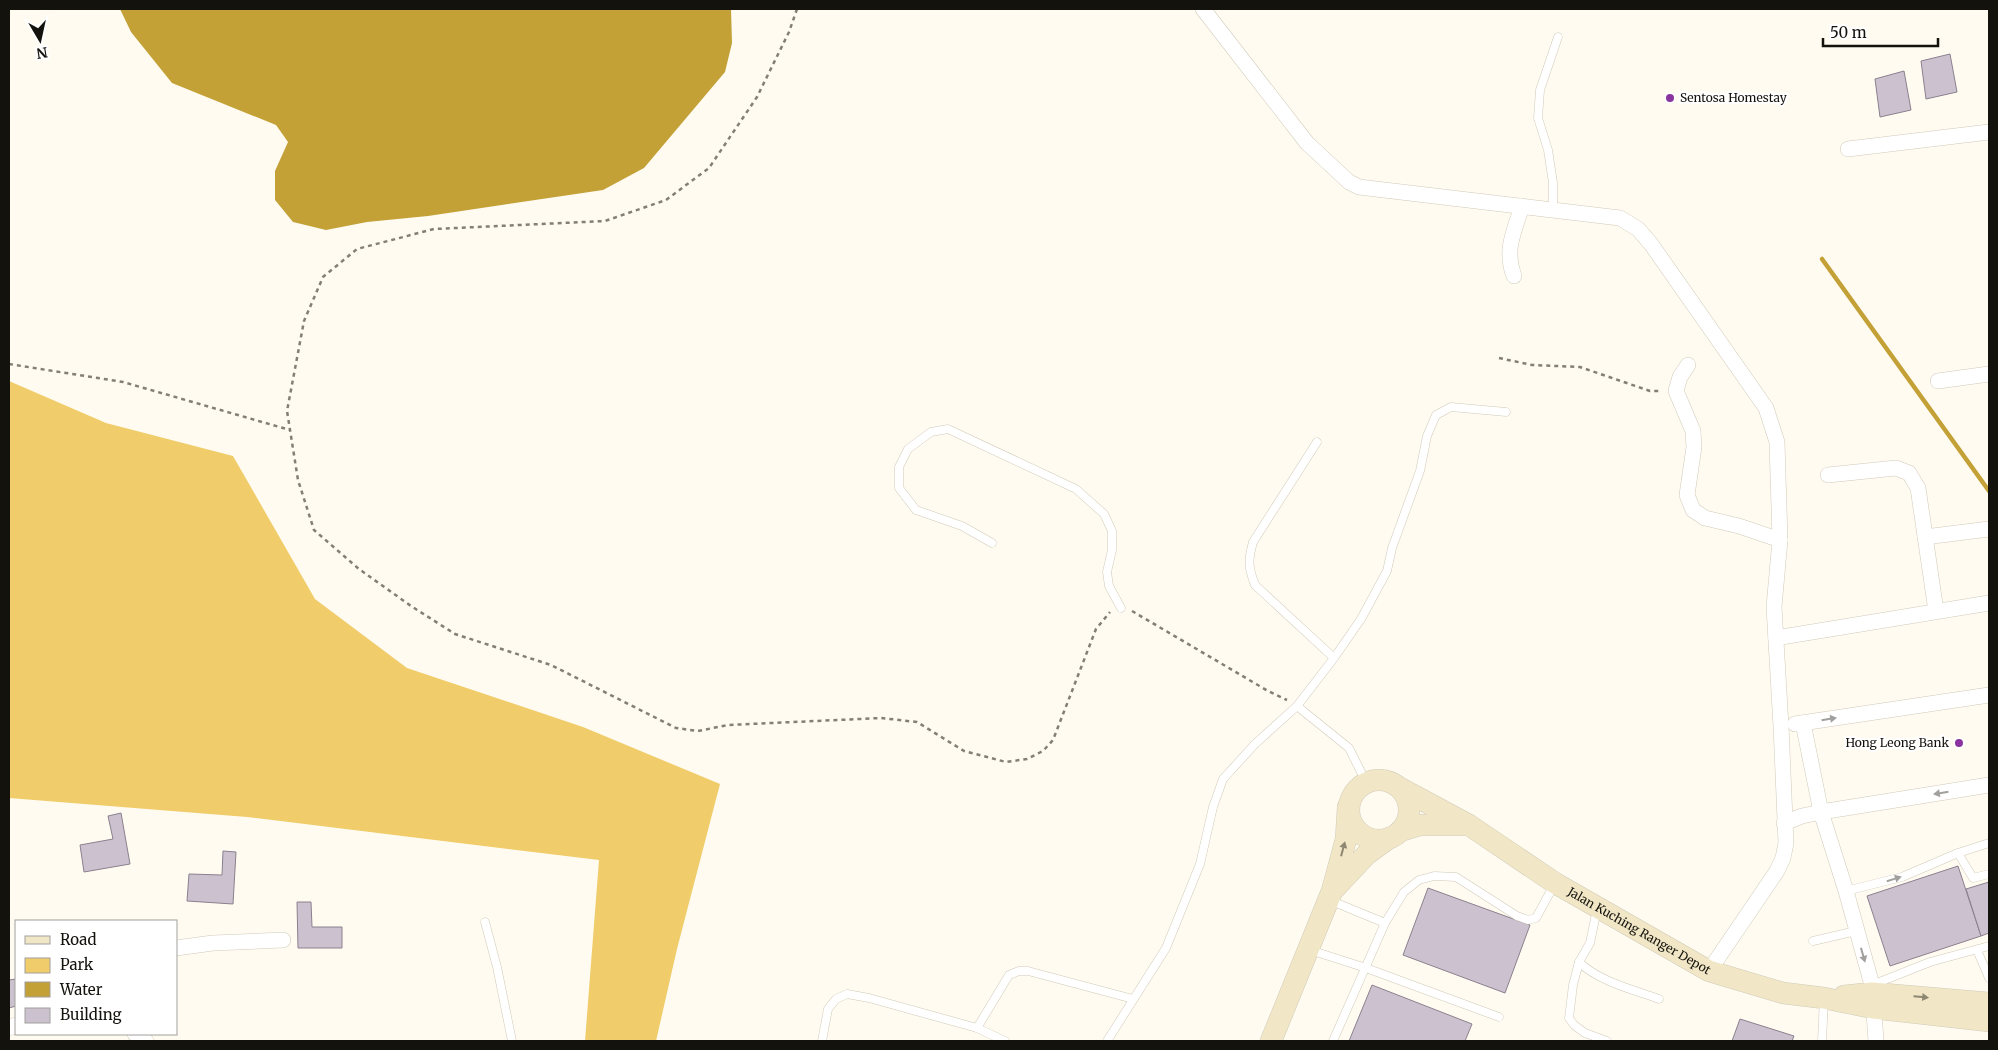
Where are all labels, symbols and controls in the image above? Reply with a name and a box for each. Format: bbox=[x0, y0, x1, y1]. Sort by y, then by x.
north arrow bbox=[15, 15, 65, 65]
scale bar bbox=[1823, 15, 1938, 47]
text: 50 m bbox=[1830, 23, 1867, 42]
text: N bbox=[35, 43, 49, 63]
place label: Sentosa Homestay bbox=[1680, 90, 1787, 105]
marker: Sentosa Homestay bbox=[1664, 92, 1676, 104]
one-way arrow bbox=[1822, 714, 1838, 722]
place label: Hong Leong Bank bbox=[1845, 735, 1949, 750]
marker: Hong Leong Bank bbox=[1953, 737, 1965, 749]
one-way arrow bbox=[1933, 789, 1949, 797]
one-way arrow bbox=[1339, 842, 1347, 857]
one-way arrow bbox=[1886, 875, 1901, 882]
street label: Jalan Kuching Ranger Depot bbox=[1564, 883, 1714, 978]
legend bbox=[15, 920, 178, 1035]
text: Road bbox=[60, 930, 96, 949]
one-way arrow bbox=[1860, 947, 1868, 962]
text: Park bbox=[60, 955, 94, 974]
text: Water bbox=[59, 980, 103, 999]
one-way arrow bbox=[1913, 994, 1929, 1002]
text: Building bbox=[60, 1005, 122, 1024]

